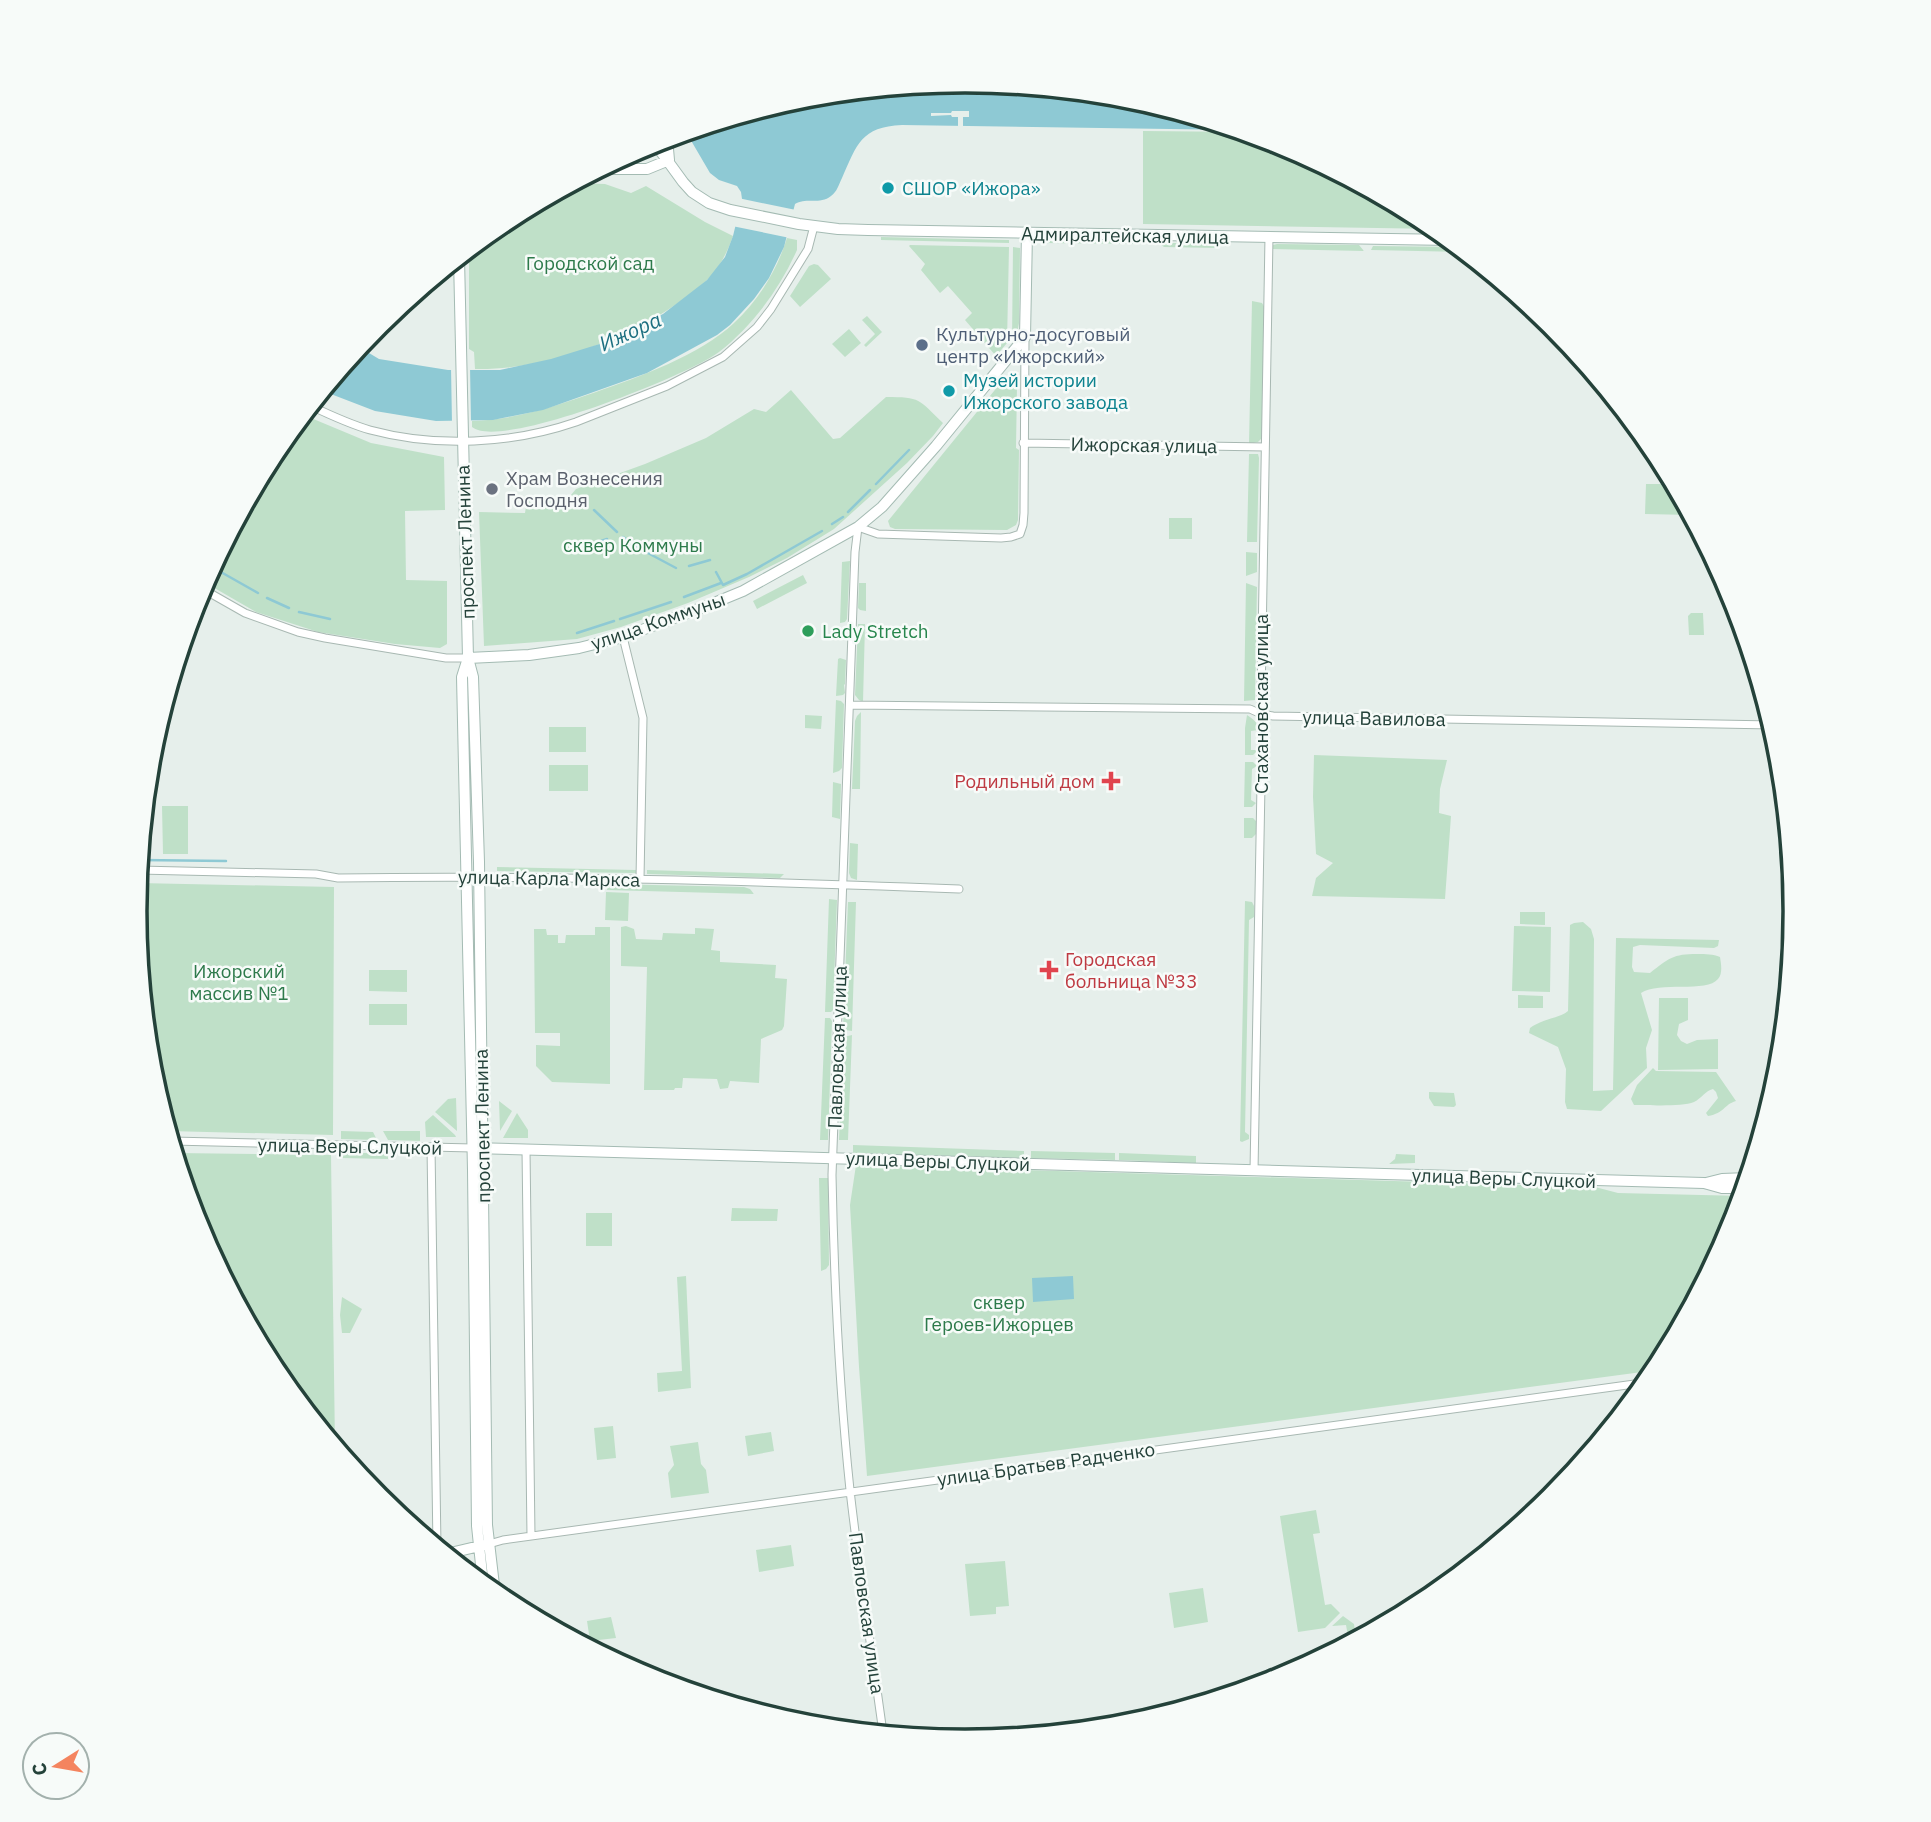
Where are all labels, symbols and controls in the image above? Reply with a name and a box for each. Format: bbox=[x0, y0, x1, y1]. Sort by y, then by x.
place label: СШОР «Ижора» bbox=[902, 176, 1041, 200]
marker: СШОР «Ижора» bbox=[880, 180, 896, 196]
street label: Адмиралтейская улица bbox=[1021, 221, 1229, 249]
park label: Городской сад bbox=[526, 251, 654, 275]
water label: Ижора bbox=[594, 305, 666, 357]
place label: Культурно-досуговый центр «Ижорский» bbox=[936, 322, 1130, 368]
marker: Культурно-досуговый центр «Ижорский» bbox=[914, 337, 930, 353]
place label: Музей истории Ижорского завода bbox=[963, 368, 1128, 414]
marker: Музей истории Ижорского завода bbox=[941, 383, 957, 399]
street label: Ижорская улица bbox=[1070, 432, 1218, 458]
street label: проспект Ленина bbox=[450, 464, 480, 620]
place label: Храм Вознесения Господня bbox=[506, 466, 663, 512]
marker: Храм Вознесения Господня bbox=[484, 481, 500, 497]
park label: сквер Коммуны bbox=[563, 533, 703, 557]
street label: улица Коммуны bbox=[588, 587, 728, 655]
street label: Стахановская улица bbox=[1249, 614, 1273, 794]
place label: Lady Stretch bbox=[822, 619, 929, 643]
marker: Lady Stretch bbox=[800, 623, 816, 639]
street label: улица Вавилова bbox=[1302, 705, 1446, 731]
place label: Родильный дом bbox=[954, 769, 1095, 793]
marker: Родильный дом bbox=[1101, 771, 1121, 791]
street label: улица Карла Маркса bbox=[458, 864, 640, 892]
place label: Городская больница №33 bbox=[1065, 947, 1198, 993]
park label: Ижорский массив №1 bbox=[189, 959, 289, 1005]
marker: Городская больница №33 bbox=[1039, 960, 1059, 980]
street label: Павловская улица bbox=[822, 965, 852, 1129]
street label: проспект Ленина bbox=[469, 1049, 495, 1203]
street label: улица Веры Слуцкой bbox=[258, 1132, 442, 1160]
street label: улица Веры Слуцкой bbox=[845, 1146, 1031, 1176]
street label: улица Веры Слуцкой bbox=[1411, 1163, 1597, 1193]
park label: сквер Героев-Ижорцев bbox=[924, 1290, 1074, 1336]
street label: улица Братьев Радченко bbox=[935, 1437, 1157, 1491]
street label: Павловская улица bbox=[844, 1531, 890, 1695]
north arrow bbox=[21, 1731, 91, 1801]
text: С bbox=[26, 1761, 52, 1778]

